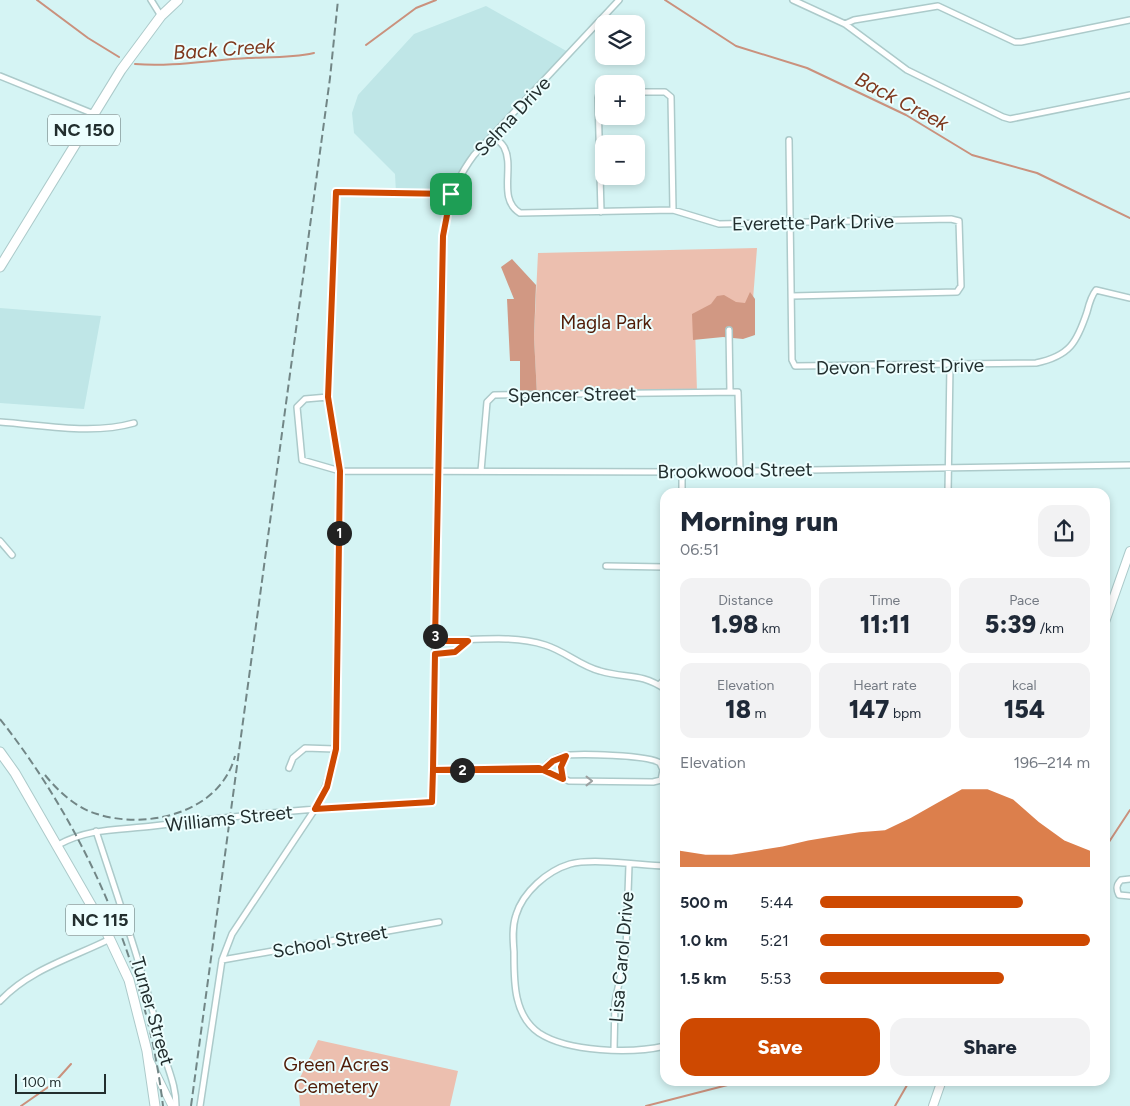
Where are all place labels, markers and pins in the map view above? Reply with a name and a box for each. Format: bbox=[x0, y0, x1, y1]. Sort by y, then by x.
pin bbox=[430, 173, 472, 215]
pin: 1 bbox=[326, 520, 352, 546]
pin: 3 bbox=[422, 624, 448, 648]
pin: 2 bbox=[450, 758, 474, 782]

